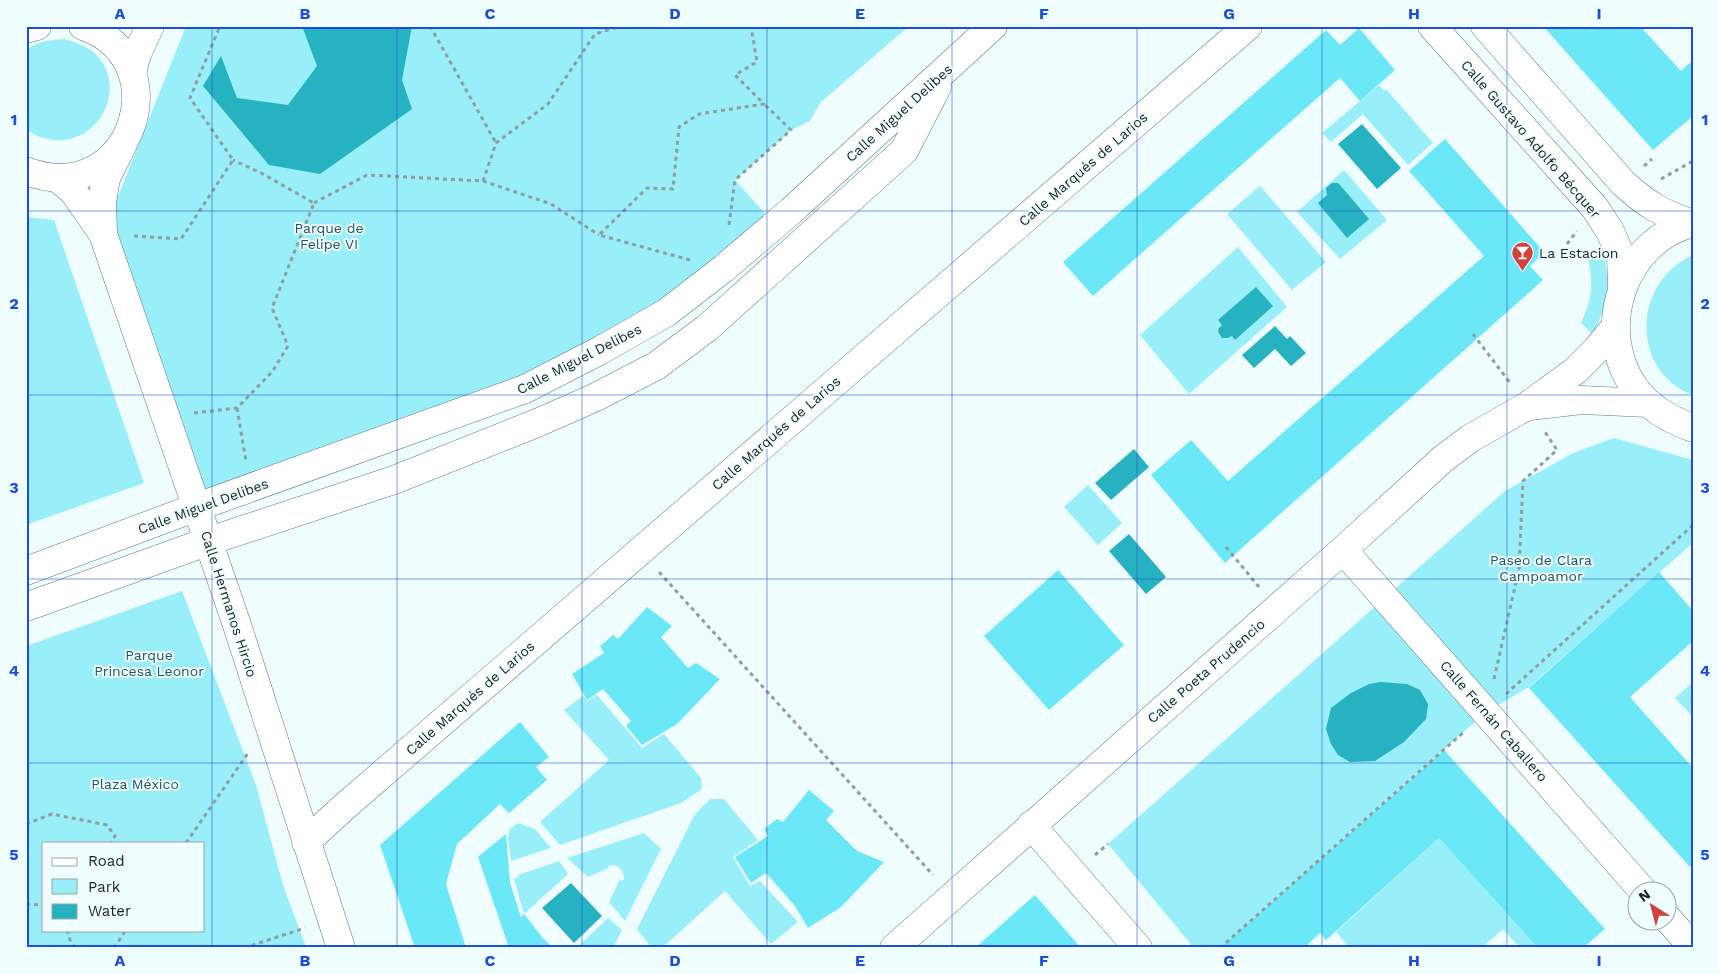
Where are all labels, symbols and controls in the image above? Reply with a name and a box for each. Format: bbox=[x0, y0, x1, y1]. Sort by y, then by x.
text: A bbox=[115, 4, 126, 23]
text: B bbox=[300, 4, 311, 23]
text: C bbox=[485, 4, 496, 23]
text: D bbox=[669, 4, 681, 23]
text: E bbox=[855, 4, 865, 23]
text: F bbox=[1039, 4, 1049, 23]
text: G bbox=[1223, 4, 1235, 23]
text: H bbox=[1408, 4, 1420, 23]
text: I bbox=[1596, 4, 1602, 23]
street label: Calle Gustavo Adolfo Bécquer bbox=[1458, 57, 1604, 221]
street label: Calle Miguel Delibes bbox=[842, 61, 956, 165]
street label: Calle Marqués de Larios bbox=[1015, 109, 1151, 229]
text: 1 bbox=[11, 110, 17, 129]
text: 1 bbox=[1702, 110, 1708, 129]
park label: Parque de Felipe VI bbox=[294, 220, 364, 252]
bar icon: La Estacion bbox=[1511, 241, 1535, 272]
place label: La Estacion bbox=[1539, 245, 1618, 261]
text: 2 bbox=[9, 294, 19, 313]
text: 2 bbox=[1700, 294, 1710, 313]
street label: Calle Miguel Delibes bbox=[514, 321, 644, 397]
street label: Calle Marqués de Larios bbox=[708, 373, 844, 493]
street label: Calle Miguel Delibes bbox=[136, 475, 270, 537]
text: 3 bbox=[9, 478, 19, 497]
text: 3 bbox=[1700, 478, 1710, 497]
street label: Calle Hermanos Hircio bbox=[198, 529, 260, 679]
park label: Paseo de Clara Campoamor bbox=[1490, 552, 1592, 584]
street label: Calle Poeta Prudencio bbox=[1144, 616, 1268, 726]
street label: Calle Marqués de Larios bbox=[402, 638, 538, 758]
park label: Parque Princesa Leonor bbox=[94, 647, 204, 679]
street label: Calle Fernán Caballero bbox=[1437, 657, 1551, 785]
text: 4 bbox=[9, 661, 19, 680]
text: 4 bbox=[1700, 661, 1710, 680]
park label: Plaza México bbox=[91, 776, 179, 792]
legend bbox=[42, 842, 205, 932]
text: 5 bbox=[9, 845, 19, 864]
text: 5 bbox=[1700, 845, 1710, 864]
text: Road bbox=[88, 852, 125, 870]
text: Park bbox=[88, 878, 121, 896]
north arrow bbox=[1626, 882, 1676, 932]
text: N bbox=[1635, 886, 1653, 905]
text: Water bbox=[88, 902, 131, 920]
text: A bbox=[115, 951, 126, 970]
text: B bbox=[300, 951, 311, 970]
text: C bbox=[485, 951, 496, 970]
text: D bbox=[669, 951, 681, 970]
text: E bbox=[855, 951, 865, 970]
text: F bbox=[1039, 951, 1049, 970]
text: G bbox=[1223, 951, 1235, 970]
text: H bbox=[1408, 951, 1420, 970]
text: I bbox=[1596, 951, 1602, 970]

